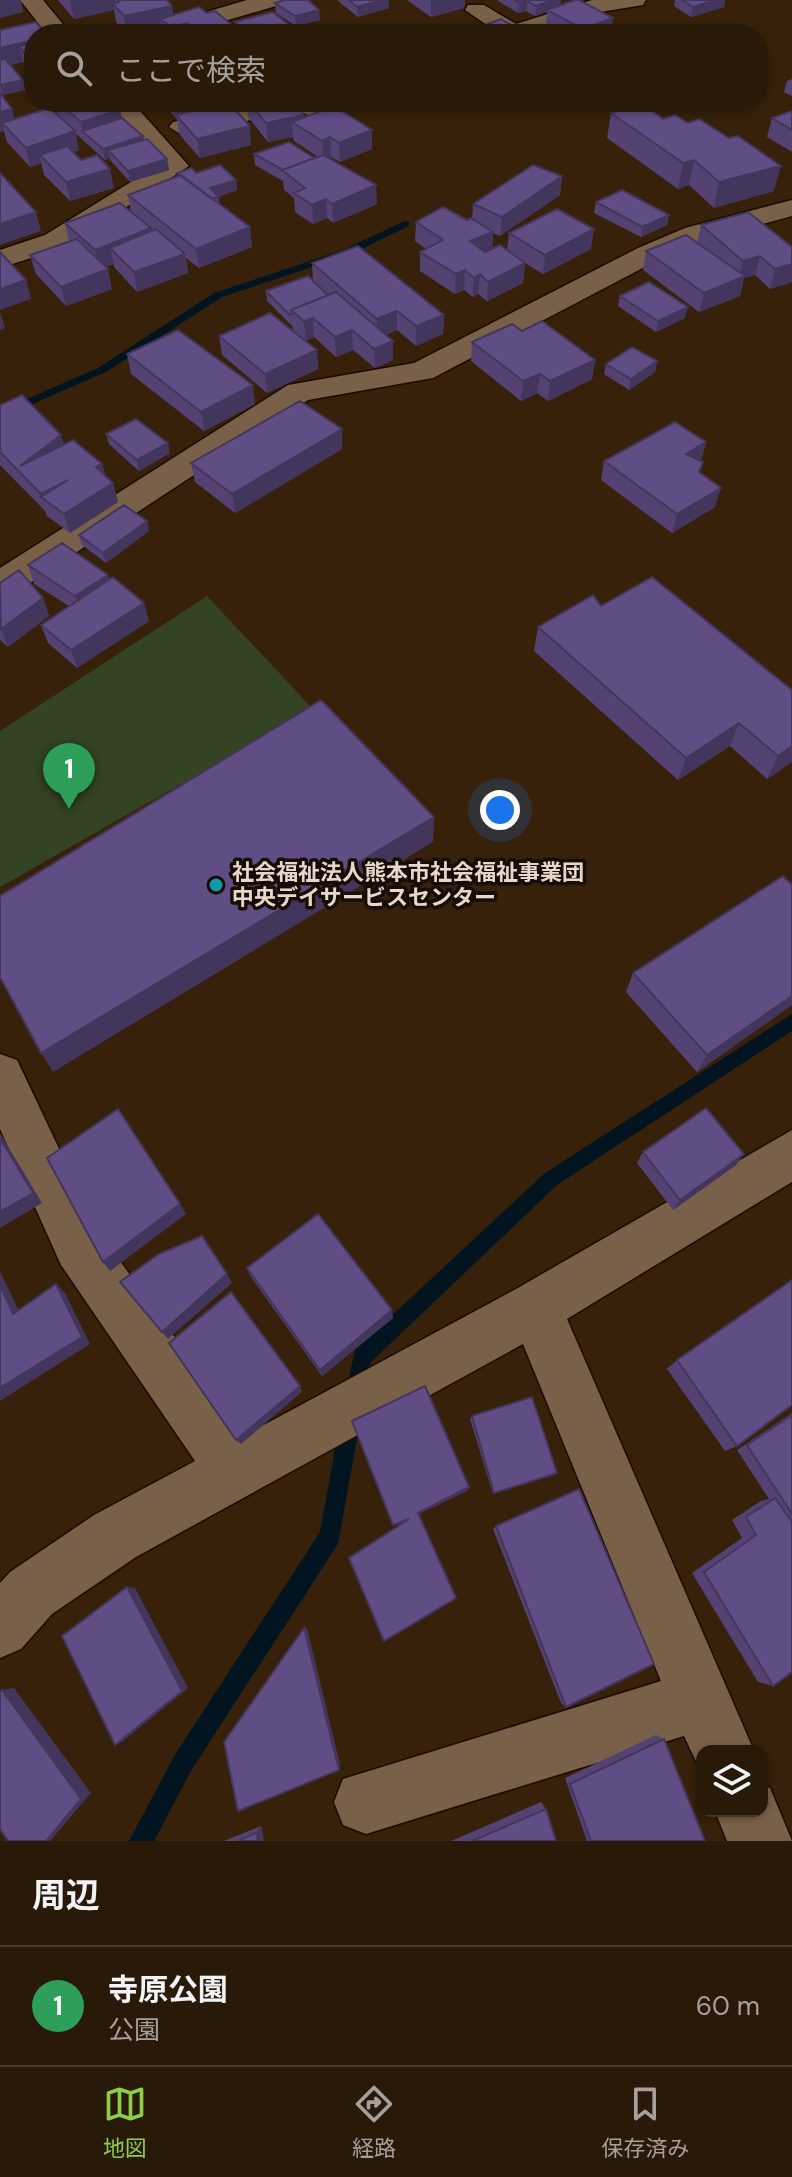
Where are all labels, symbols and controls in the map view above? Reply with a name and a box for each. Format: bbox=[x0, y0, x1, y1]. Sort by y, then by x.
search box bbox=[24, 24, 768, 112]
icon: search bbox=[52, 46, 96, 90]
text: ここで検索 bbox=[116, 51, 266, 90]
pin: 1 bbox=[43, 743, 95, 809]
your location bbox=[480, 790, 520, 830]
place label: 社会福祉法人熊本市社会福祉事業団 中央デイサービスセンター bbox=[232, 858, 584, 912]
marker: 社会福祉法人熊本市社会福祉事業団 中央デイサービスセンター bbox=[207, 876, 225, 894]
map controls bbox=[696, 1745, 768, 1817]
button: layers bbox=[696, 1745, 768, 1817]
text: 周辺 bbox=[32, 1873, 100, 1918]
text: 寺原公園 bbox=[108, 1970, 228, 2009]
text: 1 bbox=[53, 1989, 63, 2023]
text: 60 m bbox=[696, 1989, 760, 2023]
text: 公園 bbox=[108, 2013, 160, 2047]
tab: 地図 bbox=[103, 2082, 147, 2163]
tab: 経路 bbox=[352, 2082, 396, 2163]
tab: 保存済み bbox=[601, 2082, 689, 2163]

